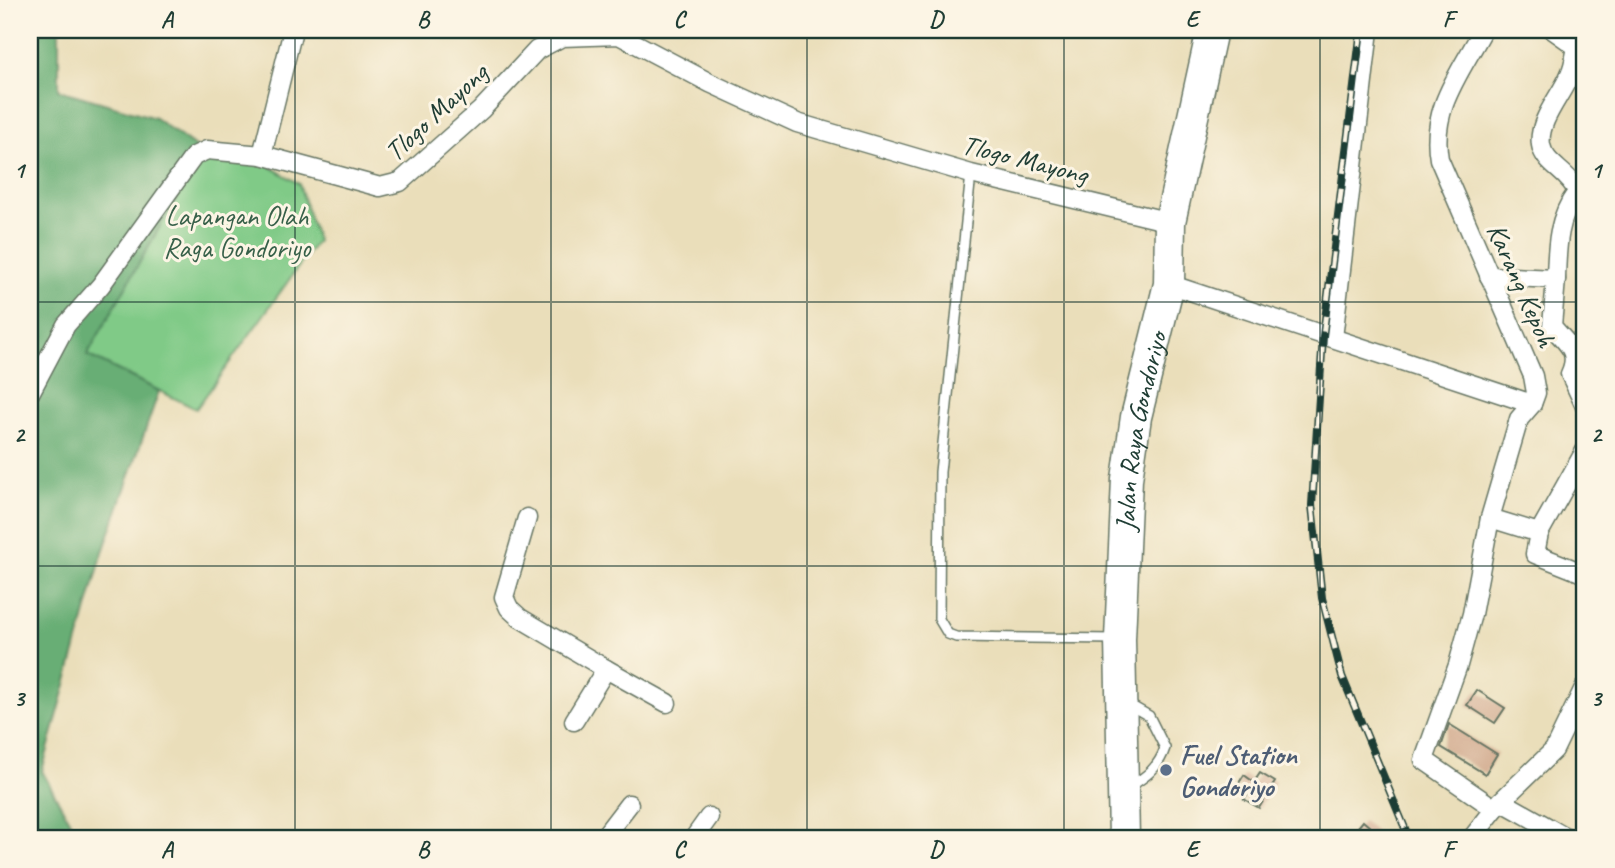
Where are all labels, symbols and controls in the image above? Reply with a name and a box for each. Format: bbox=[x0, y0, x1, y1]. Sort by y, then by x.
text: A bbox=[161, 5, 175, 34]
text: B bbox=[417, 5, 431, 34]
text: C bbox=[674, 5, 688, 34]
text: D bbox=[929, 5, 945, 34]
text: E bbox=[1186, 5, 1202, 34]
text: F bbox=[1443, 5, 1459, 34]
street label: Tlogo Mayong bbox=[377, 54, 496, 169]
street label: Tlogo Mayong bbox=[959, 127, 1093, 192]
text: 1 bbox=[14, 156, 27, 185]
text: 1 bbox=[1591, 156, 1604, 185]
park label: Lapangan Olah Raga Gondoriyo bbox=[163, 198, 313, 265]
street label: Karang Kepoh bbox=[1479, 218, 1565, 353]
street label: Jalan Raya Gondoriyo bbox=[1107, 325, 1175, 534]
text: 2 bbox=[14, 420, 27, 449]
text: 2 bbox=[1591, 420, 1604, 449]
text: 3 bbox=[14, 684, 27, 713]
text: 3 bbox=[1591, 684, 1604, 713]
place label: Fuel Station Gondoriyo bbox=[1180, 737, 1298, 804]
marker: Fuel Station Gondoriyo bbox=[1158, 762, 1174, 778]
text: A bbox=[161, 835, 175, 864]
text: B bbox=[417, 835, 431, 864]
text: C bbox=[674, 835, 688, 864]
text: D bbox=[929, 835, 945, 864]
text: E bbox=[1186, 835, 1202, 864]
text: F bbox=[1443, 835, 1459, 864]

